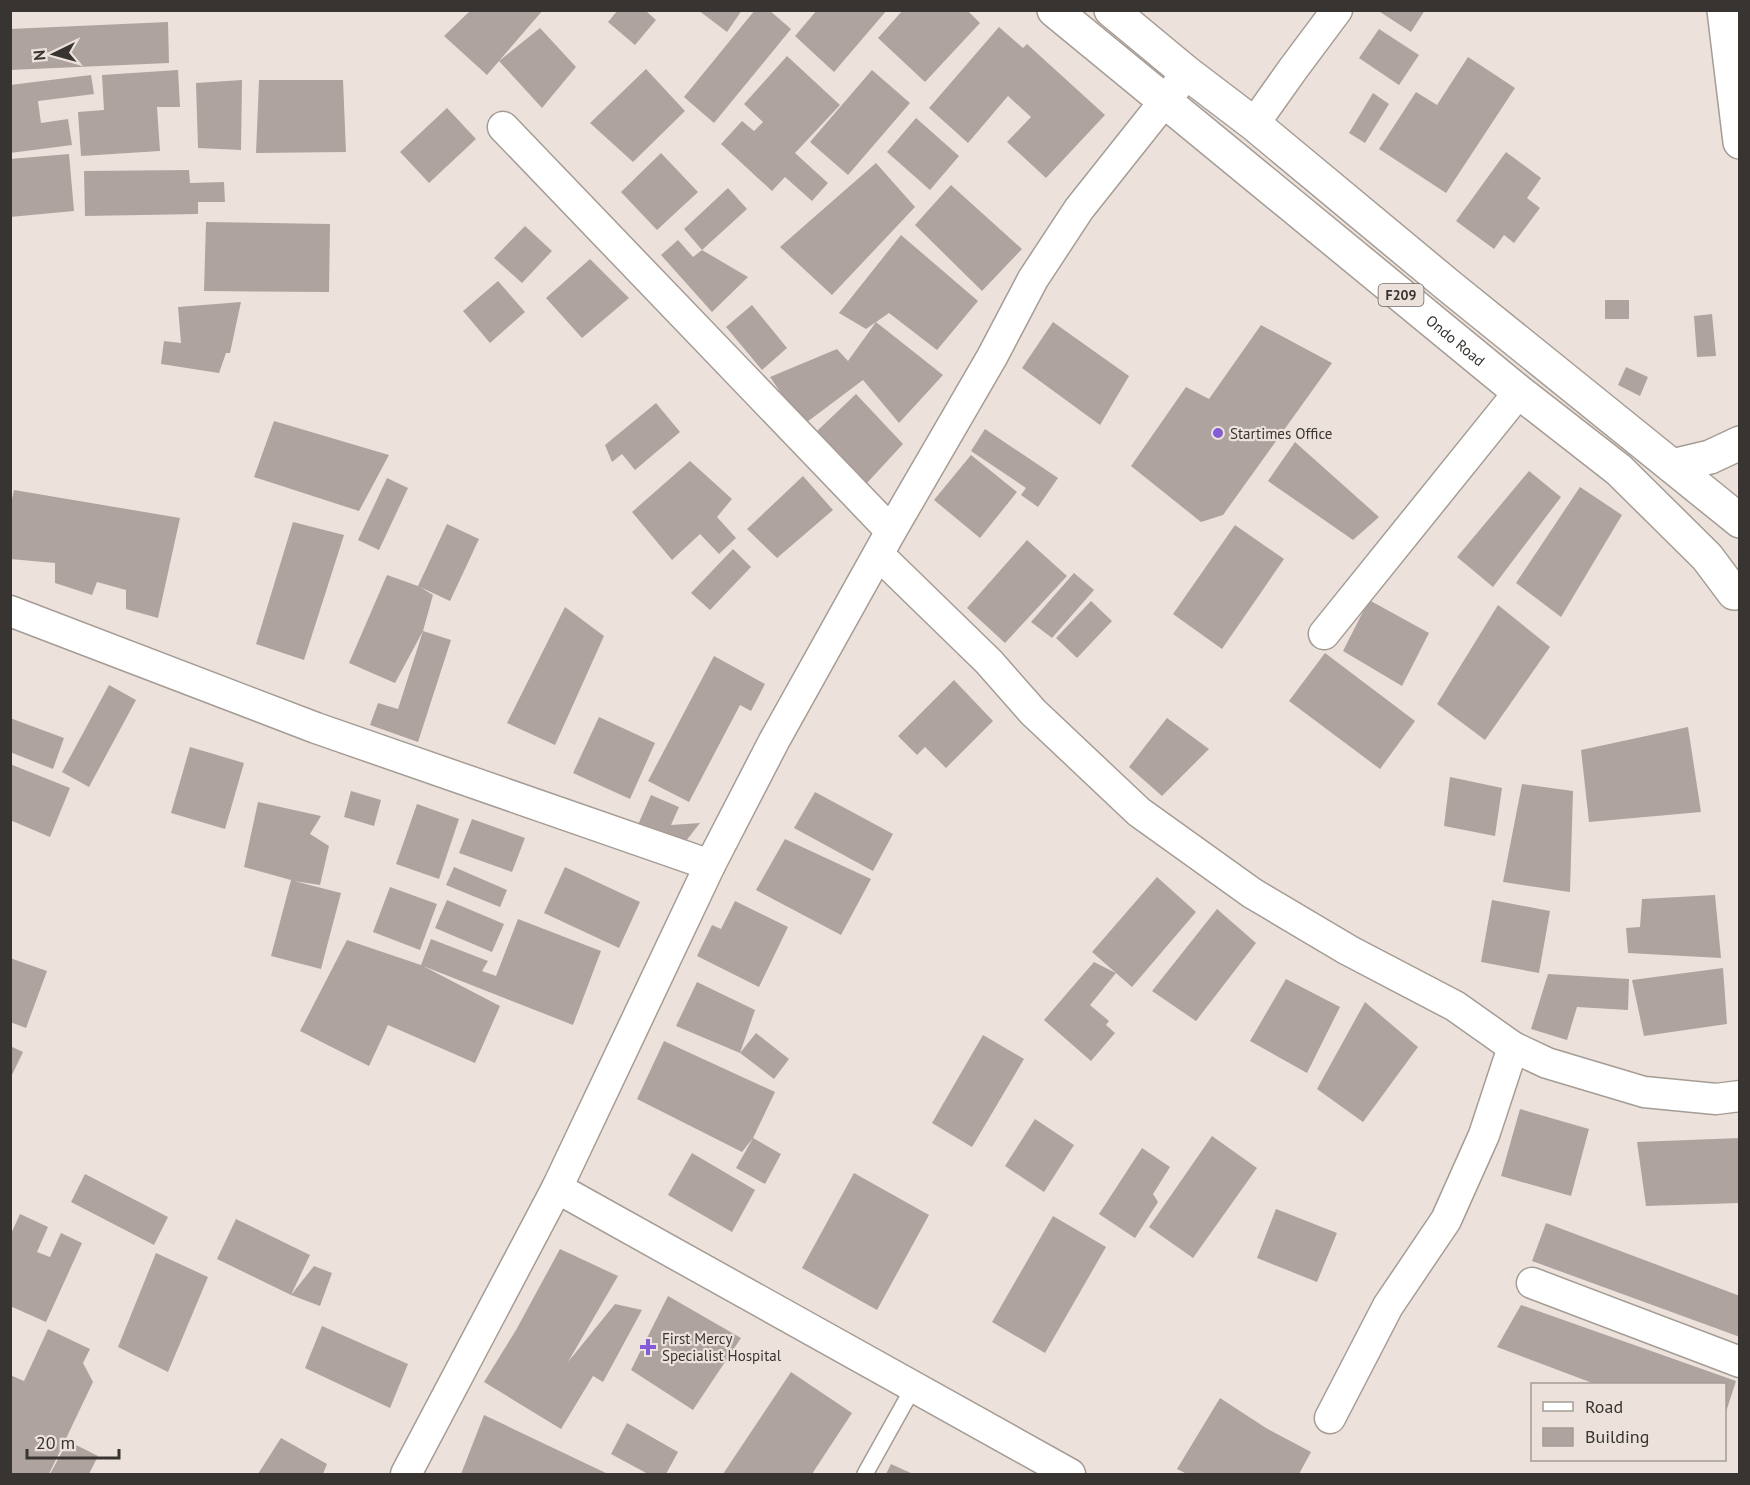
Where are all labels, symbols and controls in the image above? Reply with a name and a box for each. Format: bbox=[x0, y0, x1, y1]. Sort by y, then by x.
north arrow bbox=[24, 24, 84, 84]
text: N bbox=[29, 49, 49, 61]
road number: F209 bbox=[1378, 284, 1424, 306]
street label: Ondo Road bbox=[1423, 310, 1489, 370]
place label: Startimes Office bbox=[1230, 424, 1332, 443]
marker: Startimes Office bbox=[1211, 426, 1225, 440]
place label: First Mercy Specialist Hospital bbox=[662, 1329, 782, 1365]
marker: First Mercy Specialist Hospital bbox=[639, 1338, 657, 1356]
legend bbox=[1531, 1383, 1726, 1461]
text: Road bbox=[1585, 1395, 1623, 1418]
scale bar bbox=[27, 1422, 118, 1460]
text: Building bbox=[1585, 1425, 1649, 1448]
text: 20 m bbox=[36, 1431, 75, 1454]

